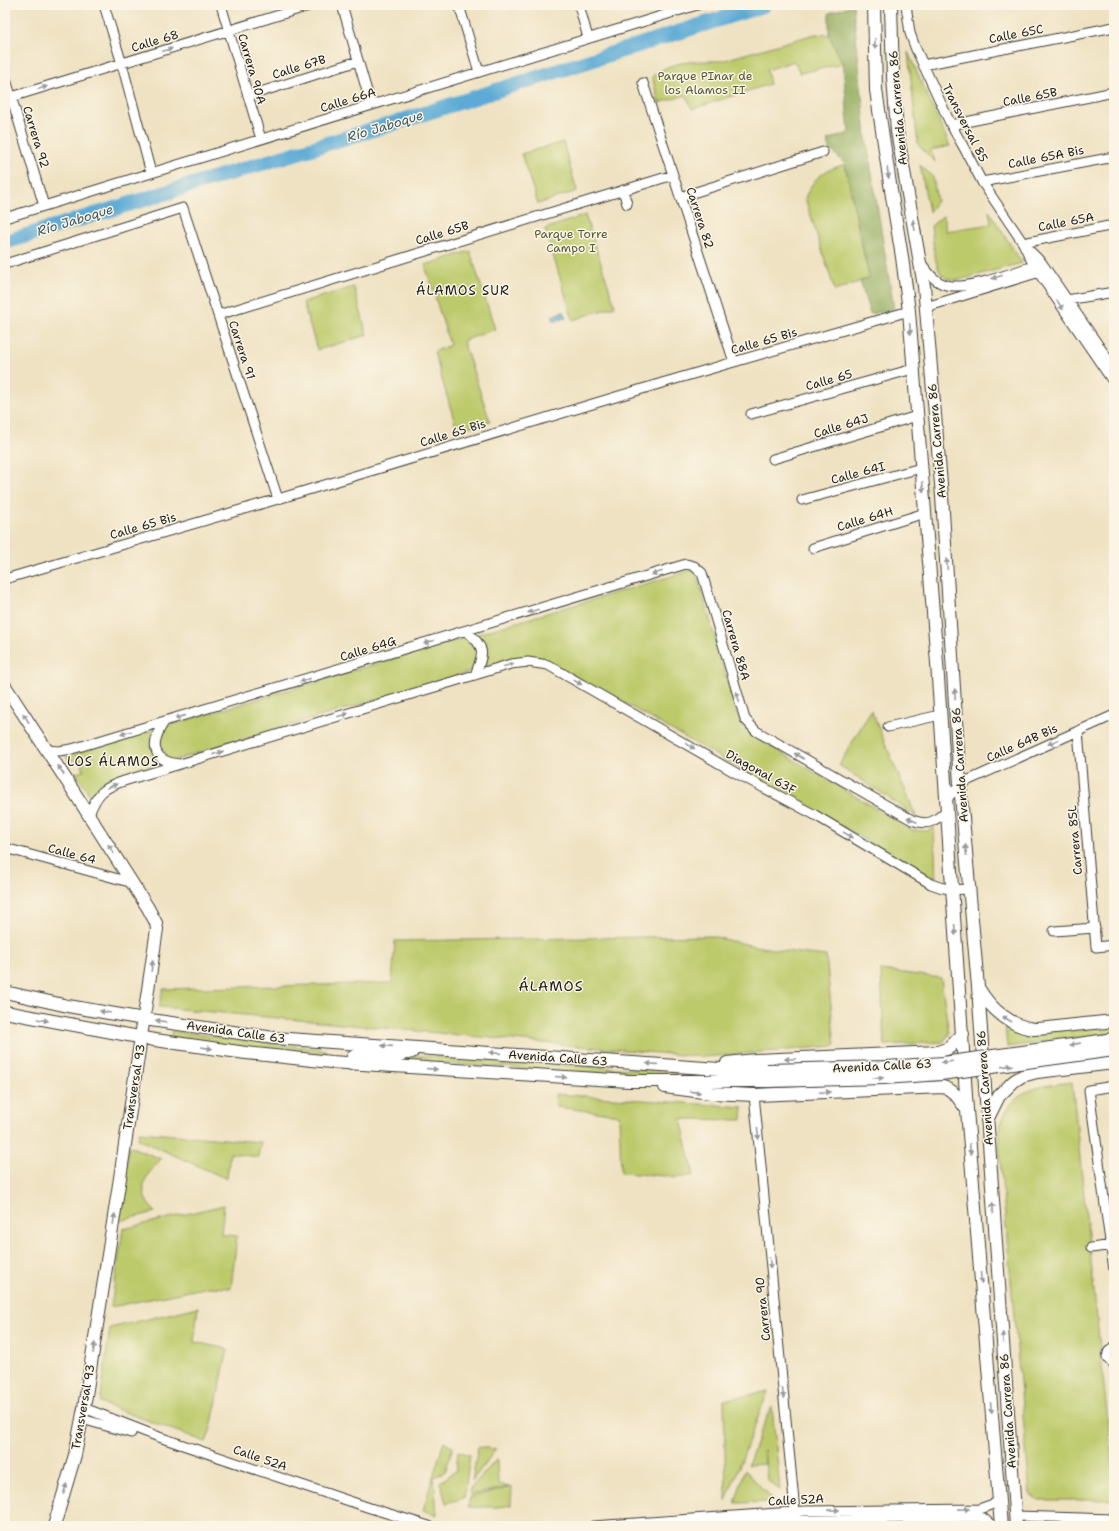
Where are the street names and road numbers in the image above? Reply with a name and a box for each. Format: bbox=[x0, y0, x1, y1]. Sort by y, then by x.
street label: Calle 65C bbox=[987, 21, 1045, 47]
street label: Calle 68 bbox=[129, 26, 181, 56]
street label: Carrera 90A bbox=[234, 32, 270, 107]
street label: Avenida Carrera 86 bbox=[885, 50, 911, 166]
street label: Calle 67B bbox=[270, 51, 328, 83]
street label: Transversal 85 bbox=[938, 81, 992, 165]
street label: Calle 66A bbox=[318, 84, 378, 116]
street label: Calle 65B bbox=[1001, 84, 1059, 110]
street label: Carrera 92 bbox=[19, 104, 53, 170]
street label: Calle 65A Bis bbox=[1007, 142, 1085, 172]
street label: Carrera 82 bbox=[683, 185, 717, 251]
street label: Calle 65A bbox=[1037, 209, 1096, 235]
street label: Calle 65B bbox=[413, 217, 471, 249]
street label: Carrera 91 bbox=[225, 319, 259, 381]
street label: Calle 65 Bis bbox=[729, 324, 799, 358]
street label: Calle 65 bbox=[804, 366, 854, 394]
street label: Avenida Carrera 86 bbox=[924, 383, 950, 499]
street label: Calle 64J bbox=[812, 410, 870, 442]
street label: Calle 65 Bis bbox=[418, 415, 488, 451]
street label: Calle 64I bbox=[829, 458, 887, 488]
street label: Calle 64H bbox=[835, 503, 895, 535]
street label: Calle 65 Bis bbox=[108, 509, 178, 543]
street label: Carrera 88A bbox=[718, 608, 754, 683]
street label: Calle 64G bbox=[338, 633, 398, 665]
street label: Avenida Carrera 86 bbox=[948, 707, 972, 823]
street label: Calle 64B Bis bbox=[984, 720, 1060, 766]
street label: Diagonal 63F bbox=[723, 746, 799, 798]
street label: Carrera 85L bbox=[1064, 804, 1086, 876]
street label: Calle 64 bbox=[46, 840, 98, 868]
street label: Avenida Calle 63 bbox=[186, 1017, 286, 1047]
street label: Avenida Carrera 86 bbox=[973, 1030, 997, 1146]
street label: Transversal 93 bbox=[119, 1043, 149, 1131]
street label: Avenida Calle 63 bbox=[508, 1047, 608, 1069]
street label: Avenida Calle 63 bbox=[832, 1055, 932, 1077]
street label: Carrera 90 bbox=[752, 1276, 774, 1342]
street label: Avenida Carrera 86 bbox=[996, 1353, 1020, 1469]
street label: Transversal 93 bbox=[68, 1363, 98, 1451]
street label: Calle 52A bbox=[231, 1441, 289, 1475]
street label: Calle 52A bbox=[768, 1491, 825, 1509]

